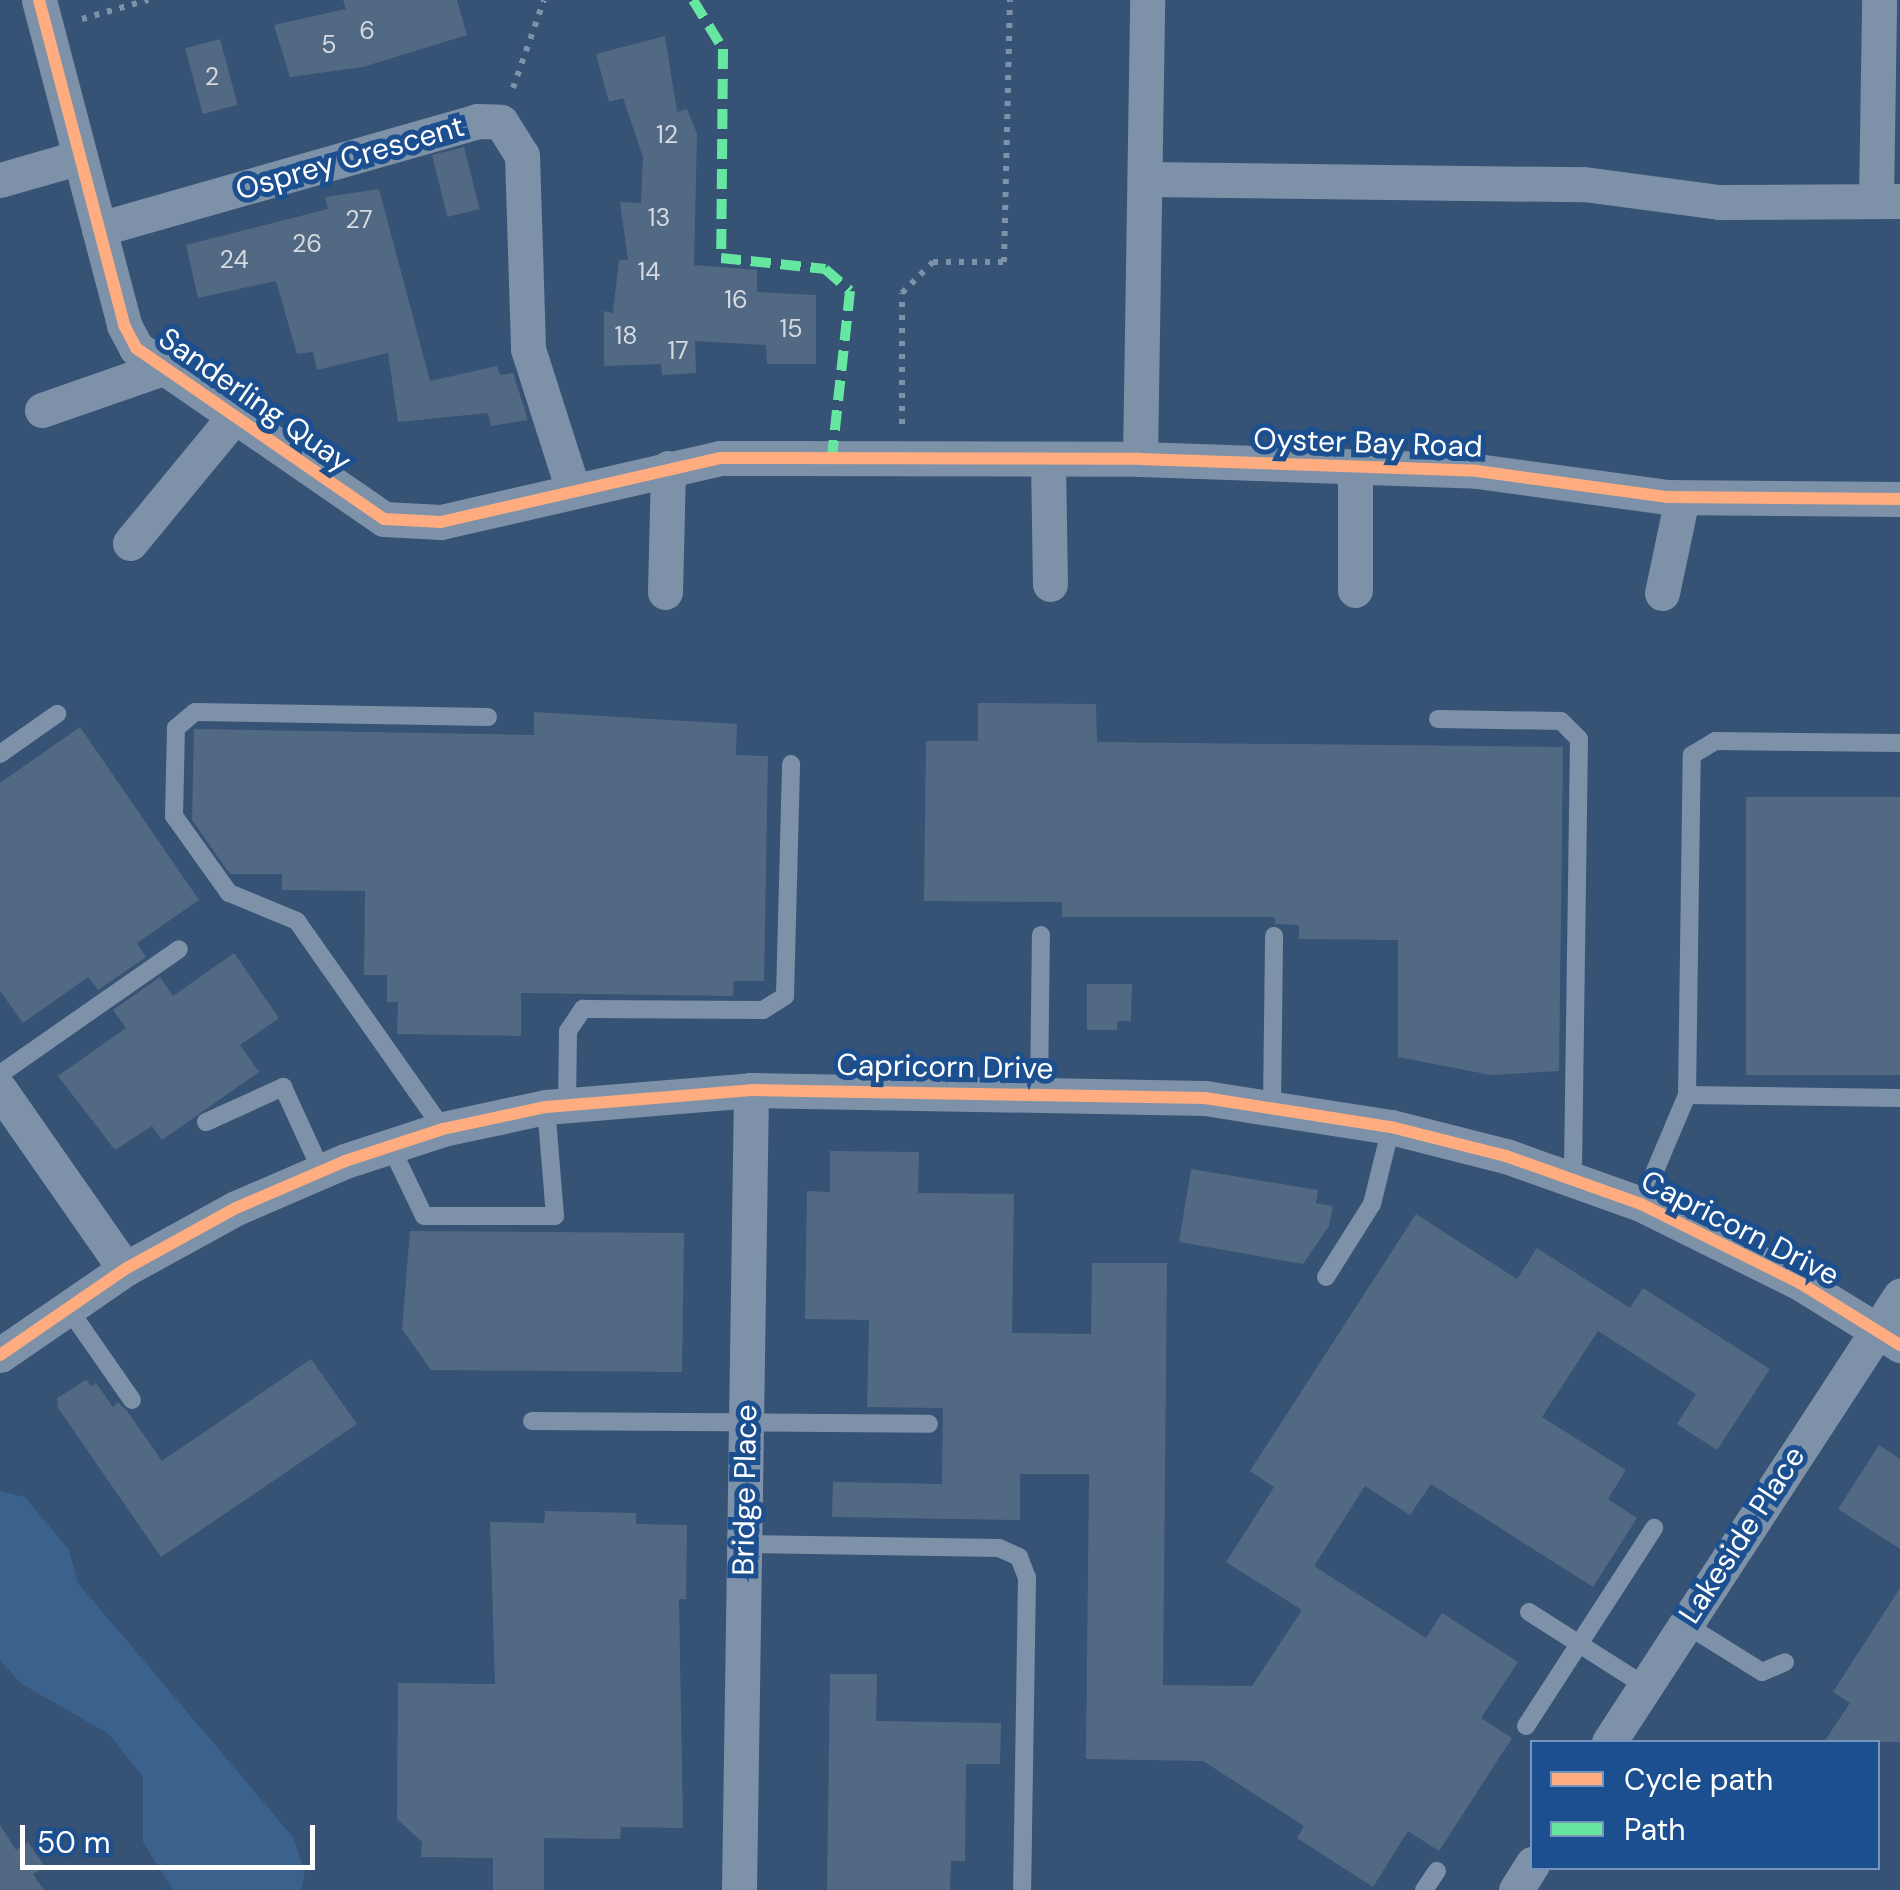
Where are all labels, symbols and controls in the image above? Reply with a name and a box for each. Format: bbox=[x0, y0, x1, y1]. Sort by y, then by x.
house number: 6 bbox=[359, 16, 375, 46]
house number: 5 bbox=[321, 30, 337, 60]
house number: 2 bbox=[205, 62, 219, 92]
street label: Osprey Crescent bbox=[232, 108, 468, 208]
house number: 12 bbox=[656, 120, 678, 150]
house number: 13 bbox=[648, 203, 670, 233]
house number: 27 bbox=[345, 205, 373, 235]
house number: 26 bbox=[292, 229, 322, 259]
house number: 24 bbox=[219, 245, 249, 275]
house number: 14 bbox=[638, 257, 660, 287]
house number: 16 bbox=[724, 285, 748, 315]
house number: 15 bbox=[779, 314, 803, 344]
street label: Sanderling Quay bbox=[152, 320, 358, 480]
house number: 18 bbox=[615, 321, 637, 351]
house number: 17 bbox=[667, 336, 689, 366]
street label: Oyster Bay Road bbox=[1253, 421, 1483, 465]
street label: Capricorn Drive bbox=[836, 1047, 1054, 1087]
street label: Capricorn Drive bbox=[1635, 1163, 1845, 1293]
street label: Bridge Place bbox=[726, 1404, 764, 1576]
street label: Lakeside Place bbox=[1671, 1440, 1813, 1630]
legend bbox=[1530, 1740, 1880, 1870]
text: Cycle path bbox=[1624, 1760, 1773, 1799]
scale bar bbox=[25, 1805, 320, 1867]
text: Path bbox=[1624, 1810, 1686, 1849]
text: 50 m bbox=[37, 1823, 111, 1862]

